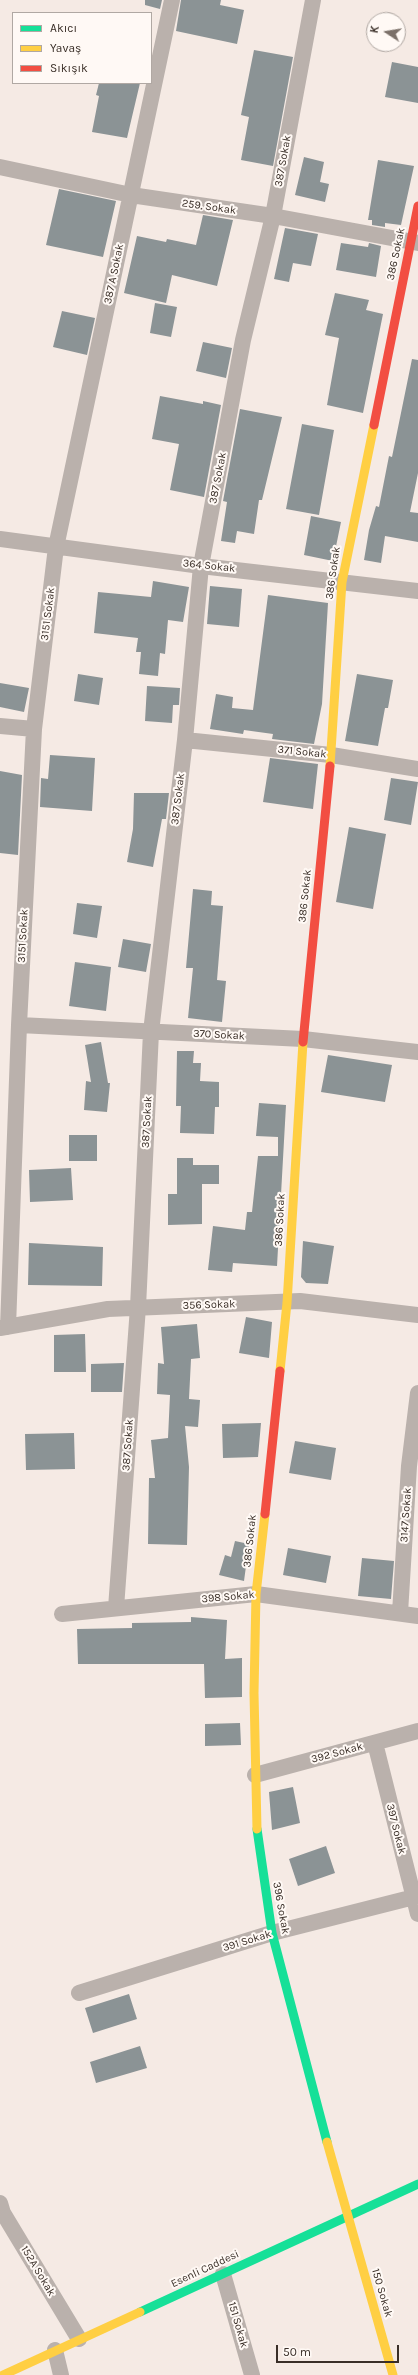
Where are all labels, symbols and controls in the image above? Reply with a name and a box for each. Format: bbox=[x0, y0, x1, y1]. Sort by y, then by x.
legend bbox=[12, 12, 152, 84]
north arrow bbox=[366, 12, 406, 52]
text: Akıcı bbox=[50, 21, 77, 35]
text: K bbox=[368, 25, 382, 34]
text: Yavaş bbox=[50, 41, 81, 55]
text: Sıkışık bbox=[50, 61, 88, 75]
street label: 387 Sokak bbox=[272, 134, 294, 188]
street label: 259. Sokak bbox=[181, 197, 237, 217]
street label: 386 Sokak bbox=[384, 227, 408, 281]
street label: 387 A Sokak bbox=[101, 243, 127, 305]
street label: 387 Sokak bbox=[207, 451, 229, 505]
street label: 386 Sokak bbox=[323, 546, 343, 600]
street label: 364 Sokak bbox=[182, 557, 236, 575]
street label: 3151 Sokak bbox=[38, 587, 58, 641]
street label: 371 Sokak bbox=[277, 743, 327, 761]
street label: 387 Sokak bbox=[168, 772, 188, 826]
street label: 386 Sokak bbox=[296, 869, 314, 923]
street label: 3151 Sokak bbox=[15, 909, 31, 963]
street label: 370 Sokak bbox=[193, 1027, 245, 1043]
street label: 387 Sokak bbox=[139, 1096, 155, 1148]
street label: 386 Sokak bbox=[272, 1193, 288, 1247]
street label: 356 Sokak bbox=[182, 1297, 236, 1313]
street label: 387 Sokak bbox=[120, 1419, 136, 1471]
street label: 3147 Sokak bbox=[397, 1487, 415, 1543]
street label: 386 Sokak bbox=[241, 1514, 259, 1568]
street label: 398 Sokak bbox=[201, 1588, 255, 1606]
street label: 392 Sokak bbox=[310, 1740, 364, 1766]
street label: 397 Sokak bbox=[383, 1802, 409, 1856]
street label: 396 Sokak bbox=[270, 1881, 292, 1935]
street label: 391 Sokak bbox=[221, 1927, 273, 1955]
street label: 152A Sokak bbox=[18, 2243, 58, 2299]
street label: Esenli Caddesi bbox=[169, 2247, 241, 2291]
street label: 150 Sokak bbox=[369, 2267, 395, 2319]
street label: 151 Sokak bbox=[225, 2300, 251, 2350]
scale bar bbox=[278, 2337, 401, 2363]
text: 50 m bbox=[283, 2345, 311, 2359]

